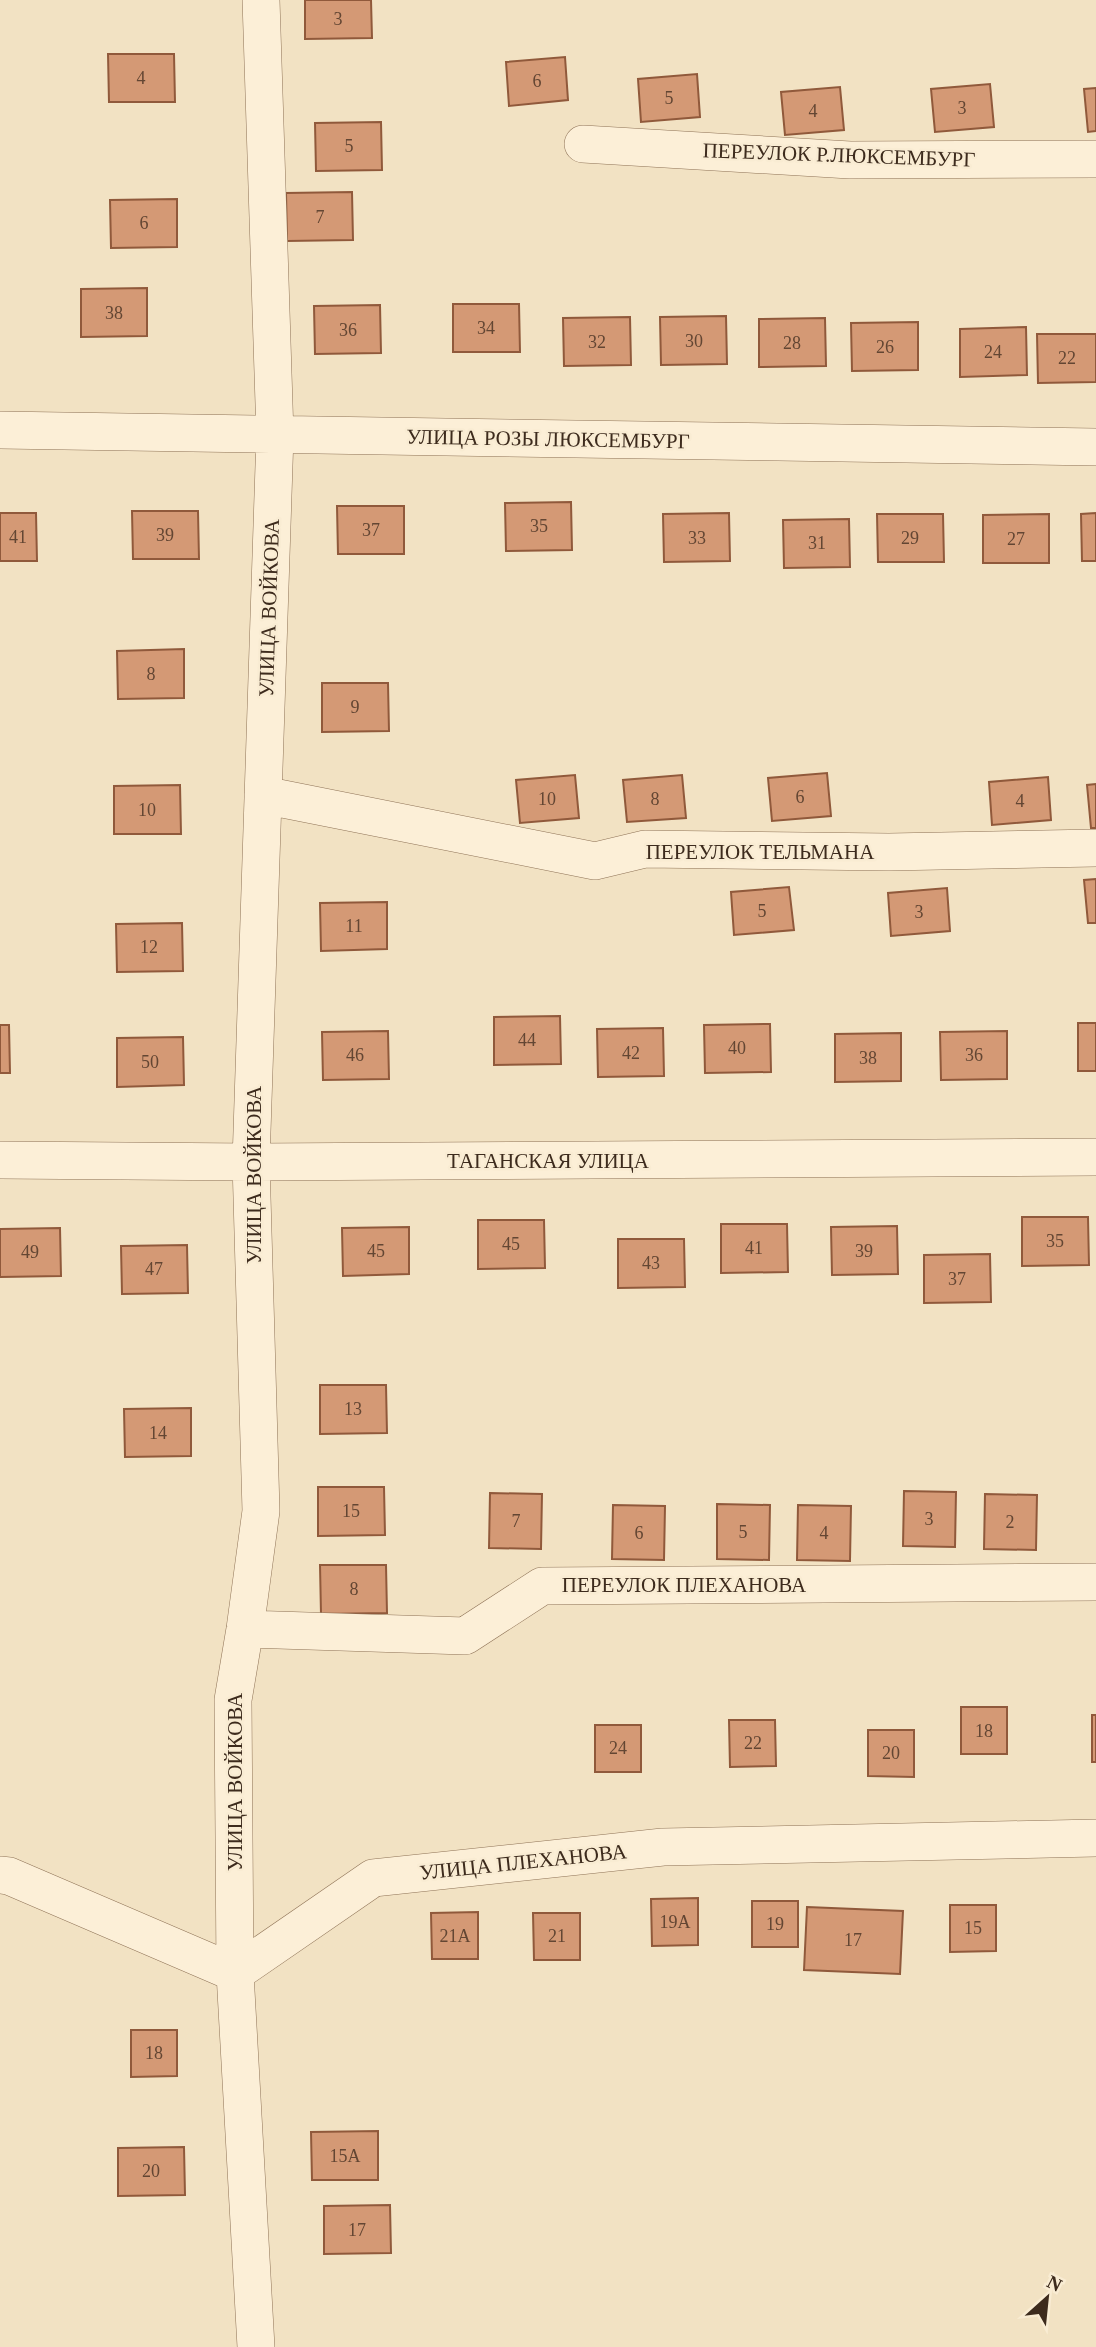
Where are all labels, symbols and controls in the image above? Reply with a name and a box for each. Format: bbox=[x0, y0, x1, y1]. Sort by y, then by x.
house number: 3 bbox=[334, 9, 343, 29]
house number: 4 bbox=[137, 68, 146, 88]
house number: 6 bbox=[533, 71, 542, 91]
house number: 5 bbox=[665, 88, 674, 108]
house number: 3 bbox=[958, 98, 967, 118]
house number: 4 bbox=[809, 101, 818, 121]
house number: 5 bbox=[345, 136, 354, 156]
street label: ПЕРЕУЛОК Р.ЛЮКСЕМБУРГ bbox=[702, 138, 976, 172]
house number: 7 bbox=[316, 207, 325, 227]
house number: 6 bbox=[140, 213, 149, 233]
house number: 38 bbox=[105, 303, 123, 323]
house number: 34 bbox=[477, 318, 495, 338]
house number: 36 bbox=[339, 320, 357, 340]
house number: 30 bbox=[685, 331, 703, 351]
house number: 32 bbox=[588, 332, 606, 352]
house number: 28 bbox=[783, 333, 801, 353]
house number: 26 bbox=[876, 337, 894, 357]
house number: 24 bbox=[984, 342, 1002, 362]
house number: 22 bbox=[1058, 348, 1076, 368]
street label: УЛИЦА РОЗЫ ЛЮКСЕМБУРГ bbox=[406, 425, 690, 453]
house number: 35 bbox=[530, 516, 548, 536]
street label: УЛИЦА ВОЙКОВА bbox=[254, 518, 284, 698]
house number: 37 bbox=[362, 520, 380, 540]
house number: 39 bbox=[156, 525, 174, 545]
house number: 41 bbox=[9, 527, 27, 547]
house number: 33 bbox=[688, 528, 706, 548]
house number: 29 bbox=[901, 528, 919, 548]
house number: 27 bbox=[1007, 529, 1025, 549]
house number: 31 bbox=[808, 533, 826, 553]
house number: 8 bbox=[147, 664, 156, 684]
house number: 9 bbox=[351, 697, 360, 717]
house number: 6 bbox=[796, 787, 805, 807]
house number: 10 bbox=[538, 789, 556, 809]
house number: 8 bbox=[651, 789, 660, 809]
house number: 4 bbox=[1016, 791, 1025, 811]
house number: 10 bbox=[138, 800, 156, 820]
street label: ПЕРЕУЛОК ТЕЛЬМАНА bbox=[646, 840, 875, 864]
house number: 5 bbox=[758, 901, 767, 921]
house number: 3 bbox=[915, 902, 924, 922]
house number: 11 bbox=[345, 916, 363, 936]
house number: 12 bbox=[140, 937, 158, 957]
house number: 44 bbox=[518, 1030, 536, 1050]
house number: 40 bbox=[728, 1038, 746, 1058]
house number: 42 bbox=[622, 1043, 640, 1063]
house number: 46 bbox=[346, 1045, 364, 1065]
house number: 36 bbox=[965, 1045, 983, 1065]
house number: 38 bbox=[859, 1048, 877, 1068]
house number: 50 bbox=[141, 1052, 159, 1072]
street label: УЛИЦА ВОЙКОВА bbox=[242, 1085, 266, 1264]
street label: ТАГАНСКАЯ УЛИЦА bbox=[447, 1149, 650, 1173]
house number: 35 bbox=[1046, 1231, 1064, 1251]
house number: 45 bbox=[502, 1234, 520, 1254]
house number: 41 bbox=[745, 1238, 763, 1258]
house number: 45 bbox=[367, 1241, 385, 1261]
house number: 39 bbox=[855, 1241, 873, 1261]
house number: 49 bbox=[21, 1242, 39, 1262]
house number: 43 bbox=[642, 1253, 660, 1273]
house number: 47 bbox=[145, 1259, 163, 1279]
house number: 37 bbox=[948, 1269, 966, 1289]
house number: 13 bbox=[344, 1399, 362, 1419]
house number: 14 bbox=[149, 1423, 167, 1443]
house number: 15 bbox=[342, 1501, 360, 1521]
house number: 3 bbox=[925, 1509, 934, 1529]
house number: 7 bbox=[512, 1511, 521, 1531]
house number: 2 bbox=[1006, 1512, 1015, 1532]
house number: 5 bbox=[739, 1522, 748, 1542]
house number: 6 bbox=[635, 1523, 644, 1543]
house number: 4 bbox=[820, 1523, 829, 1543]
street label: ПЕРЕУЛОК ПЛЕХАНОВА bbox=[562, 1573, 807, 1597]
house number: 8 bbox=[350, 1579, 359, 1599]
street label: УЛИЦА ВОЙКОВА bbox=[223, 1692, 247, 1871]
house number: 18 bbox=[975, 1721, 993, 1741]
house number: 22 bbox=[744, 1733, 762, 1753]
house number: 24 bbox=[609, 1738, 627, 1758]
house number: 20 bbox=[882, 1743, 900, 1763]
street label: УЛИЦА ПЛЕХАНОВА bbox=[418, 1839, 629, 1885]
house number: 19А bbox=[660, 1912, 691, 1932]
house number: 19 bbox=[766, 1914, 784, 1934]
house number: 15 bbox=[964, 1918, 982, 1938]
house number: 21А bbox=[440, 1926, 471, 1946]
house number: 21 bbox=[548, 1926, 566, 1946]
house number: 17 bbox=[844, 1930, 862, 1950]
house number: 18 bbox=[145, 2043, 163, 2063]
house number: 15А bbox=[330, 2146, 361, 2166]
house number: 20 bbox=[142, 2161, 160, 2181]
house number: 17 bbox=[348, 2220, 366, 2240]
north arrow bbox=[1012, 2263, 1082, 2333]
text: N bbox=[1044, 2271, 1066, 2296]

